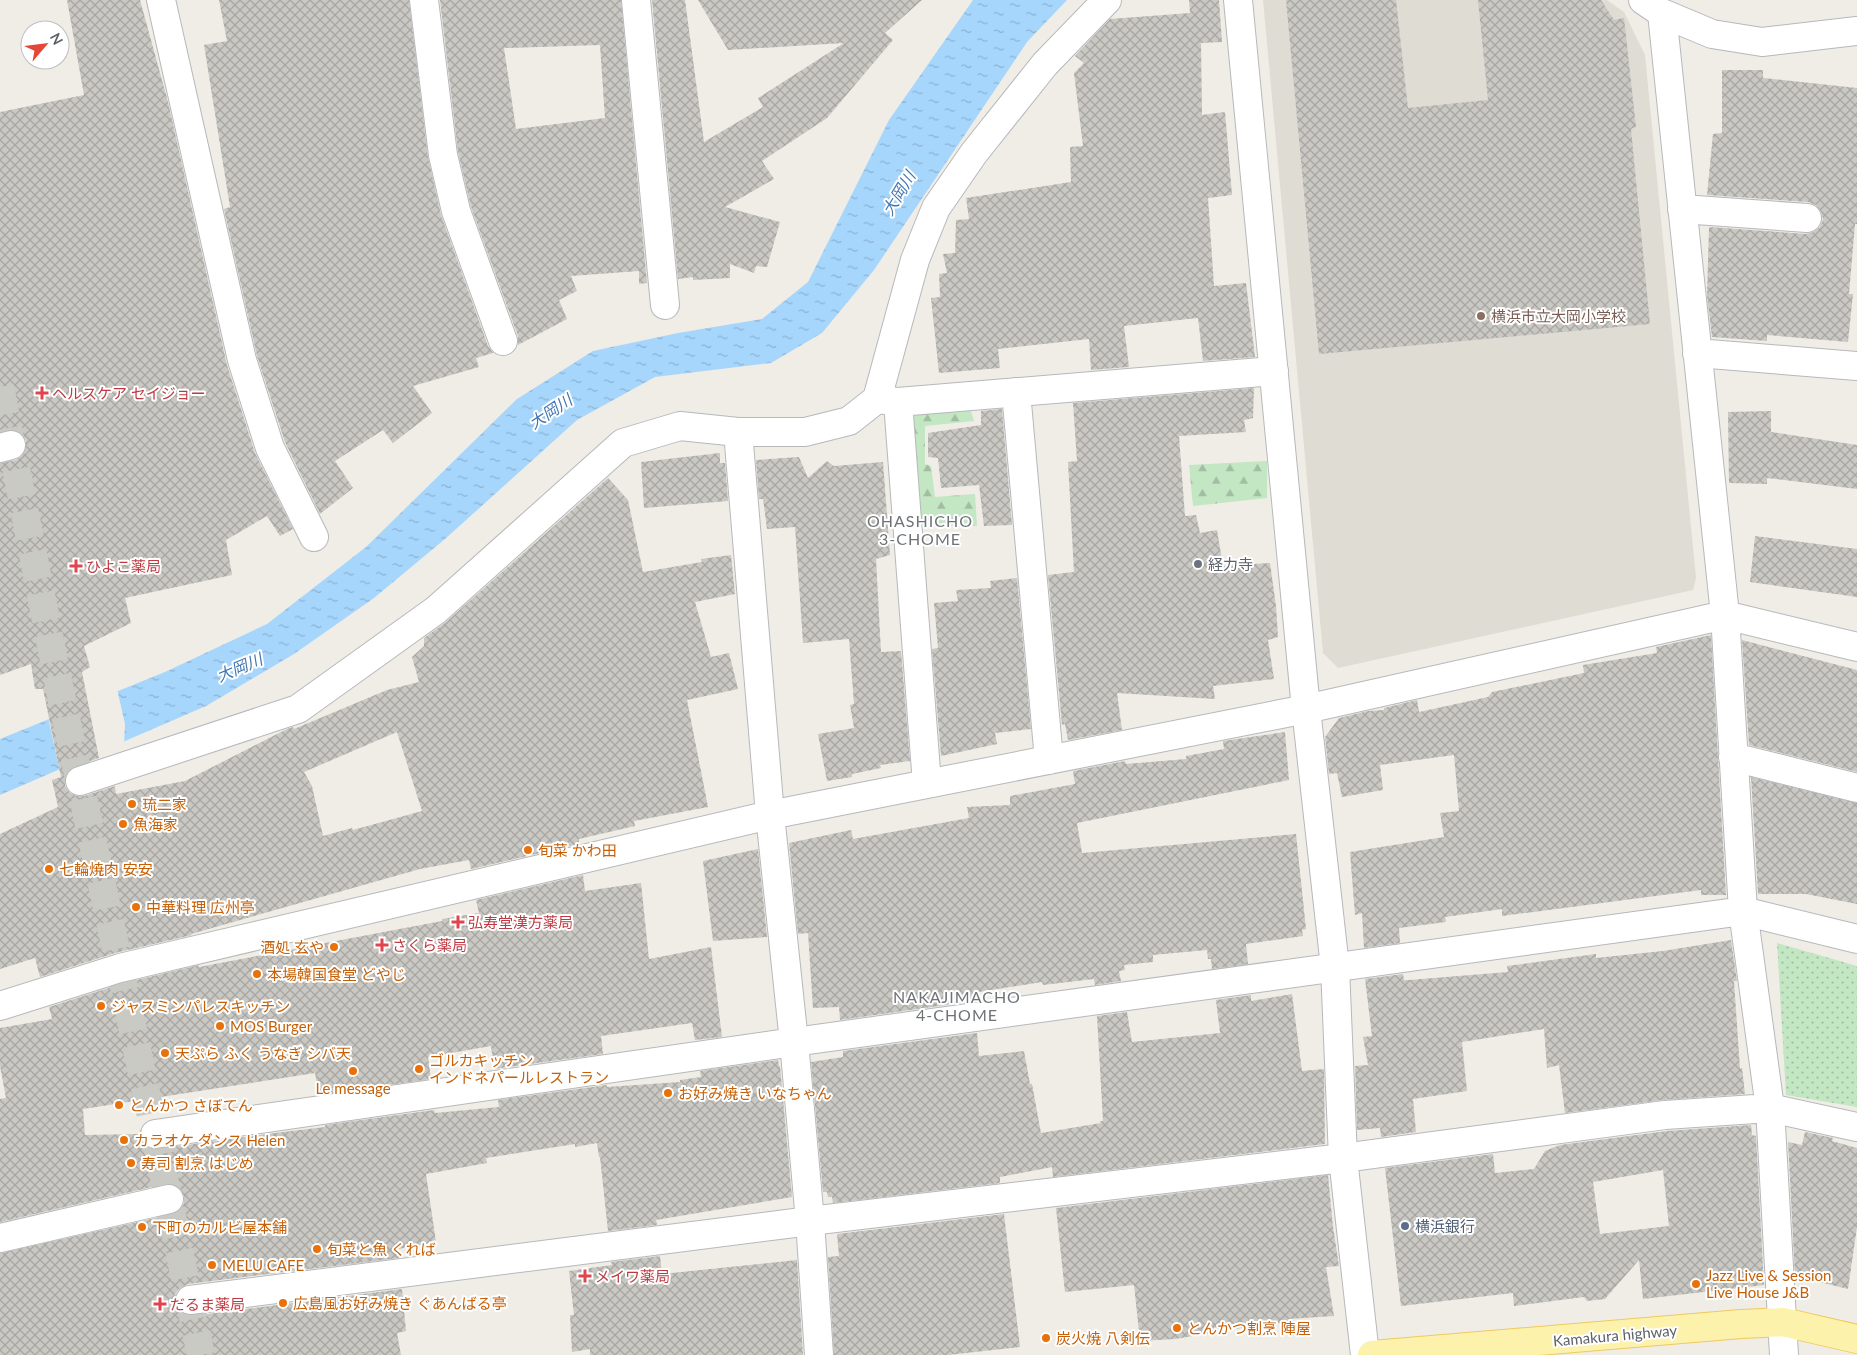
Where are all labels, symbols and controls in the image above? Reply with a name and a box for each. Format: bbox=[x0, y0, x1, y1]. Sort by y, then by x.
north arrow bbox=[20, 20, 70, 70]
text: N bbox=[47, 30, 67, 47]
water label: 大岡川 bbox=[877, 166, 920, 218]
place label: 横浜市立大岡小学校 bbox=[1491, 307, 1626, 325]
marker: 横浜市立大岡小学校 bbox=[1475, 310, 1487, 322]
place label: ヘルスケア セイジョー bbox=[52, 384, 206, 402]
marker: ヘルスケア セイジョー bbox=[36, 387, 48, 399]
water label: 大岡川 bbox=[525, 389, 577, 432]
district label: OHASHICHO 3-CHOME bbox=[867, 511, 973, 548]
place label: 経力寺 bbox=[1208, 555, 1253, 573]
place label: ひよこ薬局 bbox=[86, 557, 161, 575]
marker: 経力寺 bbox=[1192, 558, 1204, 570]
marker: ひよこ薬局 bbox=[70, 560, 82, 572]
water label: 大岡川 bbox=[213, 648, 267, 685]
place label: 琉二家 bbox=[142, 795, 187, 813]
marker: 琉二家 bbox=[126, 798, 138, 810]
place label: 魚海家 bbox=[133, 815, 178, 833]
marker: 魚海家 bbox=[117, 818, 129, 830]
place label: 旬菜 かわ田 bbox=[538, 841, 617, 859]
marker: 旬菜 かわ田 bbox=[522, 844, 534, 856]
place label: 七輪焼肉 安安 bbox=[59, 860, 153, 878]
marker: 七輪焼肉 安安 bbox=[43, 863, 55, 875]
place label: 中華料理 広州亭 bbox=[146, 898, 255, 916]
marker: 中華料理 広州亭 bbox=[130, 901, 142, 913]
place label: 弘寿堂漢方薬局 bbox=[468, 913, 573, 931]
marker: 弘寿堂漢方薬局 bbox=[452, 916, 464, 928]
place label: さくら薬局 bbox=[392, 936, 467, 954]
place label: 酒処 玄や bbox=[260, 938, 324, 956]
marker: さくら薬局 bbox=[376, 939, 388, 951]
marker: 酒処 玄や bbox=[328, 941, 340, 953]
place label: 本場韓国食堂 どやじ bbox=[267, 965, 406, 983]
marker: 本場韓国食堂 どやじ bbox=[251, 968, 263, 980]
district label: NAKAJIMACHO 4-CHOME bbox=[893, 987, 1021, 1024]
place label: ジャスミンパレスキッチン bbox=[111, 997, 290, 1015]
marker: ジャスミンパレスキッチン bbox=[95, 1000, 107, 1012]
place label: MOS Burger bbox=[230, 1017, 313, 1035]
marker: MOS Burger bbox=[214, 1020, 226, 1032]
place label: 天ぷら ふく うなぎ シバ天 bbox=[175, 1044, 351, 1062]
marker: 天ぷら ふく うなぎ シバ天 bbox=[159, 1047, 171, 1059]
place label: ゴルカキッチン インドネパールレストラン bbox=[429, 1051, 609, 1086]
marker: ゴルカキッチン インドネパールレストラン bbox=[413, 1063, 425, 1075]
marker: Le message bbox=[347, 1065, 359, 1077]
place label: Le message bbox=[315, 1079, 391, 1097]
place label: お好み焼き いなちゃん bbox=[678, 1084, 832, 1102]
marker: お好み焼き いなちゃん bbox=[662, 1087, 674, 1099]
place label: とんかつ さぼてん bbox=[129, 1096, 253, 1114]
marker: とんかつ さぼてん bbox=[113, 1099, 125, 1111]
place label: カラオケ ダンス Helen bbox=[134, 1131, 285, 1149]
marker: カラオケ ダンス Helen bbox=[118, 1134, 130, 1146]
place label: 寿司 割烹 はじめ bbox=[141, 1154, 254, 1172]
marker: 寿司 割烹 はじめ bbox=[125, 1157, 137, 1169]
place label: 横浜銀行 bbox=[1415, 1217, 1475, 1235]
place label: 下町のカルビ屋本舗 bbox=[152, 1218, 287, 1236]
marker: 横浜銀行 bbox=[1399, 1220, 1411, 1232]
marker: 下町のカルビ屋本舗 bbox=[136, 1221, 148, 1233]
place label: 旬菜と魚 くれば bbox=[327, 1240, 436, 1258]
marker: 旬菜と魚 くれば bbox=[311, 1243, 323, 1255]
place label: MELU CAFE bbox=[222, 1256, 304, 1274]
marker: MELU CAFE bbox=[206, 1259, 218, 1271]
place label: Jazz Live & Session Live House J&B bbox=[1706, 1266, 1831, 1301]
place label: メイワ薬局 bbox=[595, 1267, 670, 1285]
marker: メイワ薬局 bbox=[579, 1270, 591, 1282]
marker: Jazz Live & Session Live House J&B bbox=[1690, 1278, 1702, 1290]
place label: 広島風お好み焼き ぐあんばる亭 bbox=[293, 1294, 507, 1312]
place label: だるま薬局 bbox=[170, 1295, 245, 1313]
marker: 広島風お好み焼き ぐあんばる亭 bbox=[277, 1297, 289, 1309]
marker: だるま薬局 bbox=[154, 1298, 166, 1310]
place label: とんかつ割烹 陣屋 bbox=[1187, 1319, 1311, 1337]
street label: Kamakura highway bbox=[1552, 1321, 1678, 1349]
marker: とんかつ割烹 陣屋 bbox=[1171, 1322, 1183, 1334]
place label: 炭火焼 八剣伝 bbox=[1056, 1329, 1150, 1347]
marker: 炭火焼 八剣伝 bbox=[1040, 1332, 1052, 1344]

